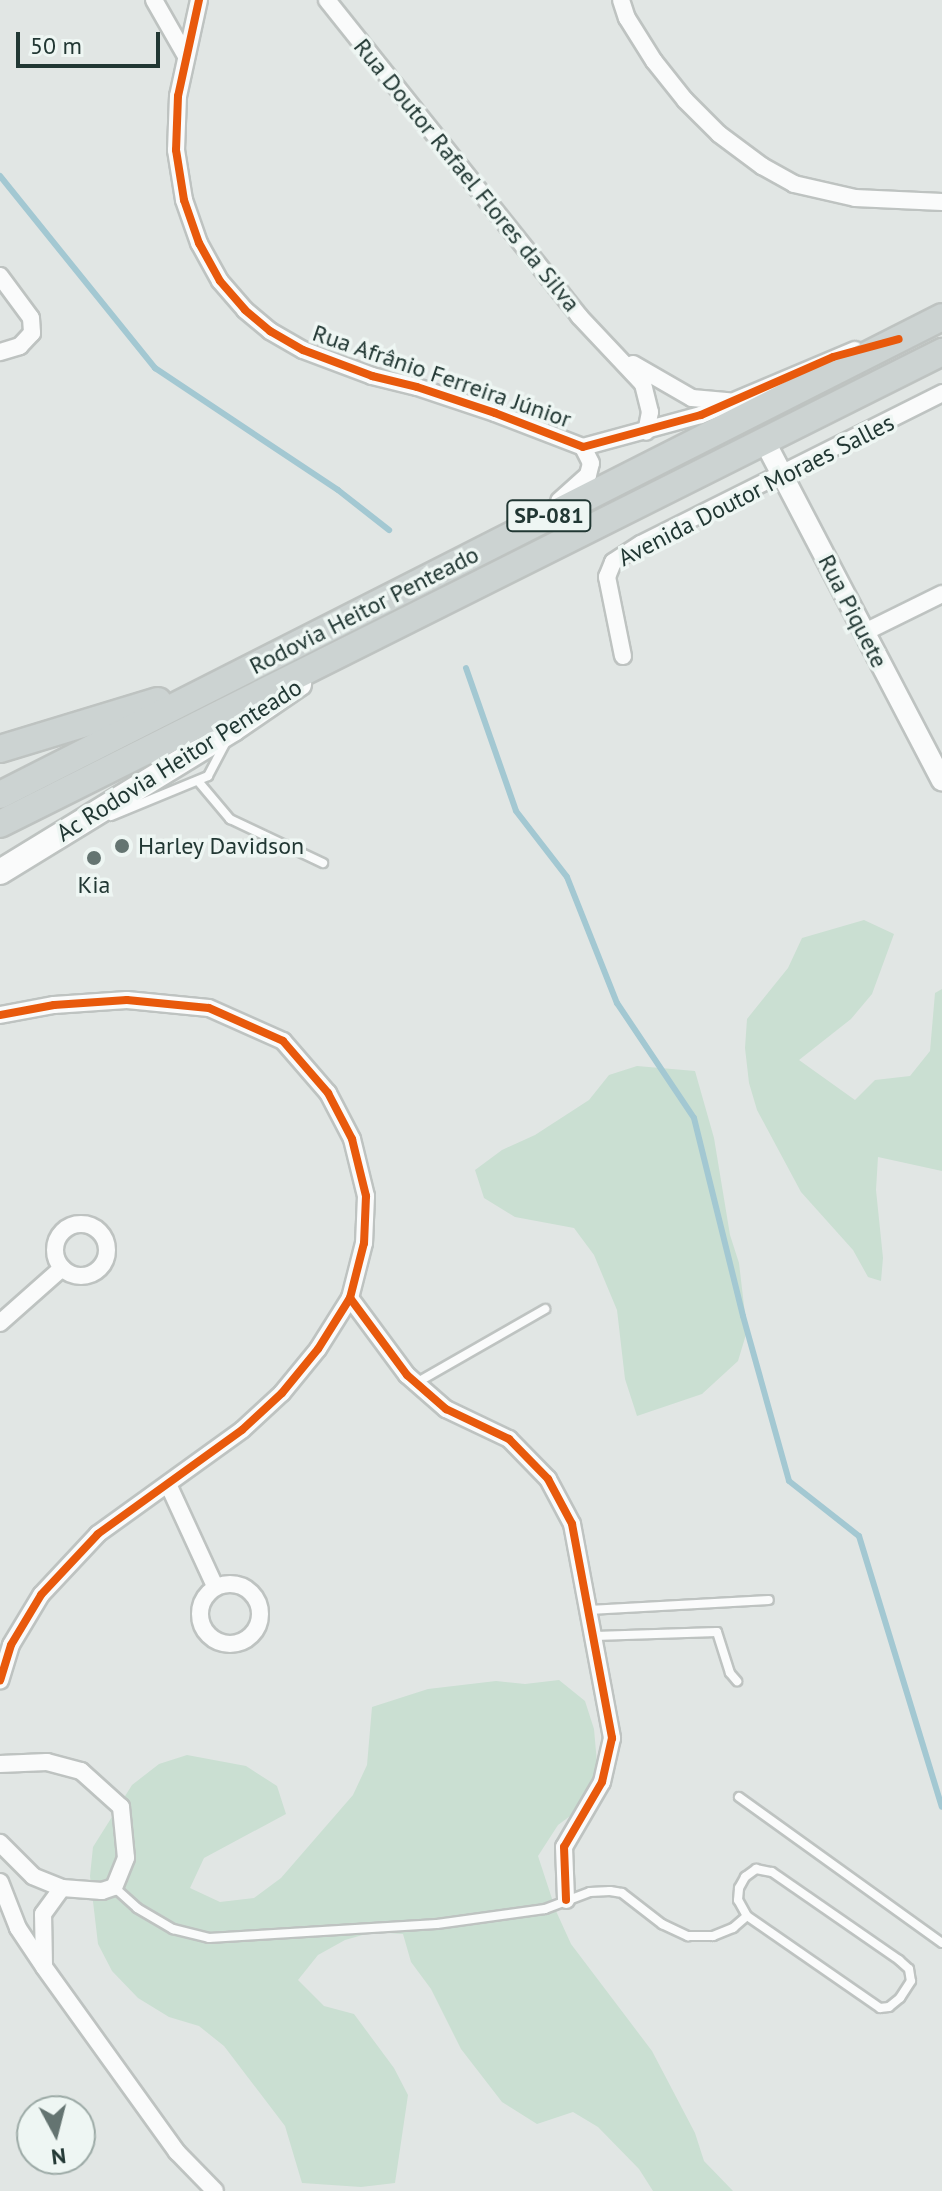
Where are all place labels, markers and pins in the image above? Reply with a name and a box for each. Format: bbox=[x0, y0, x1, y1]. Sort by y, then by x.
place label: Harley Davidson bbox=[138, 832, 305, 860]
marker: Harley Davidson bbox=[113, 837, 131, 855]
marker: Kia bbox=[85, 849, 103, 867]
place label: Kia bbox=[78, 871, 110, 899]

